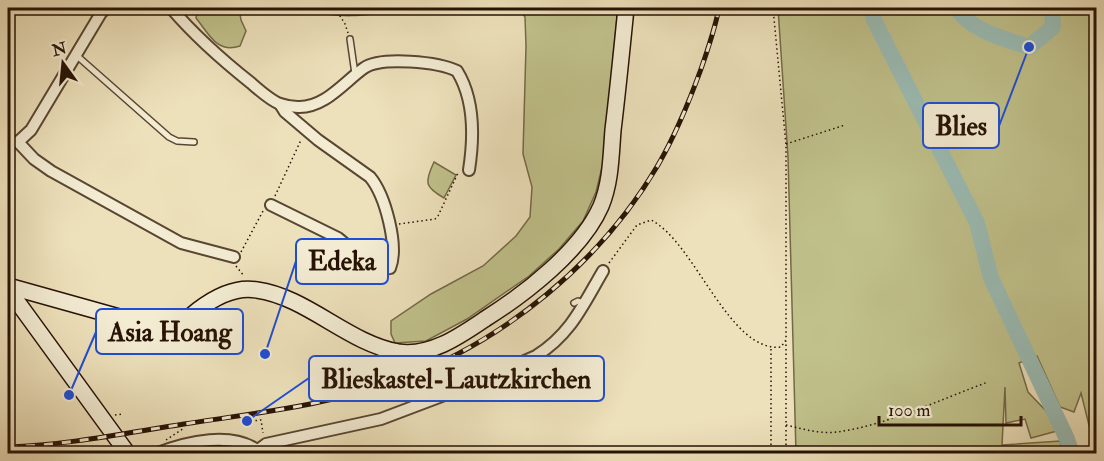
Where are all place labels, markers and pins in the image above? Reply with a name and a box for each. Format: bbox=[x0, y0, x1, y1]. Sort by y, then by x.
callout: Blies bbox=[923, 103, 999, 148]
callout: Edeka bbox=[296, 239, 388, 284]
callout: Asia Hoang bbox=[96, 309, 243, 354]
callout: Blieskastel-Lautzkirchen bbox=[309, 356, 604, 401]

